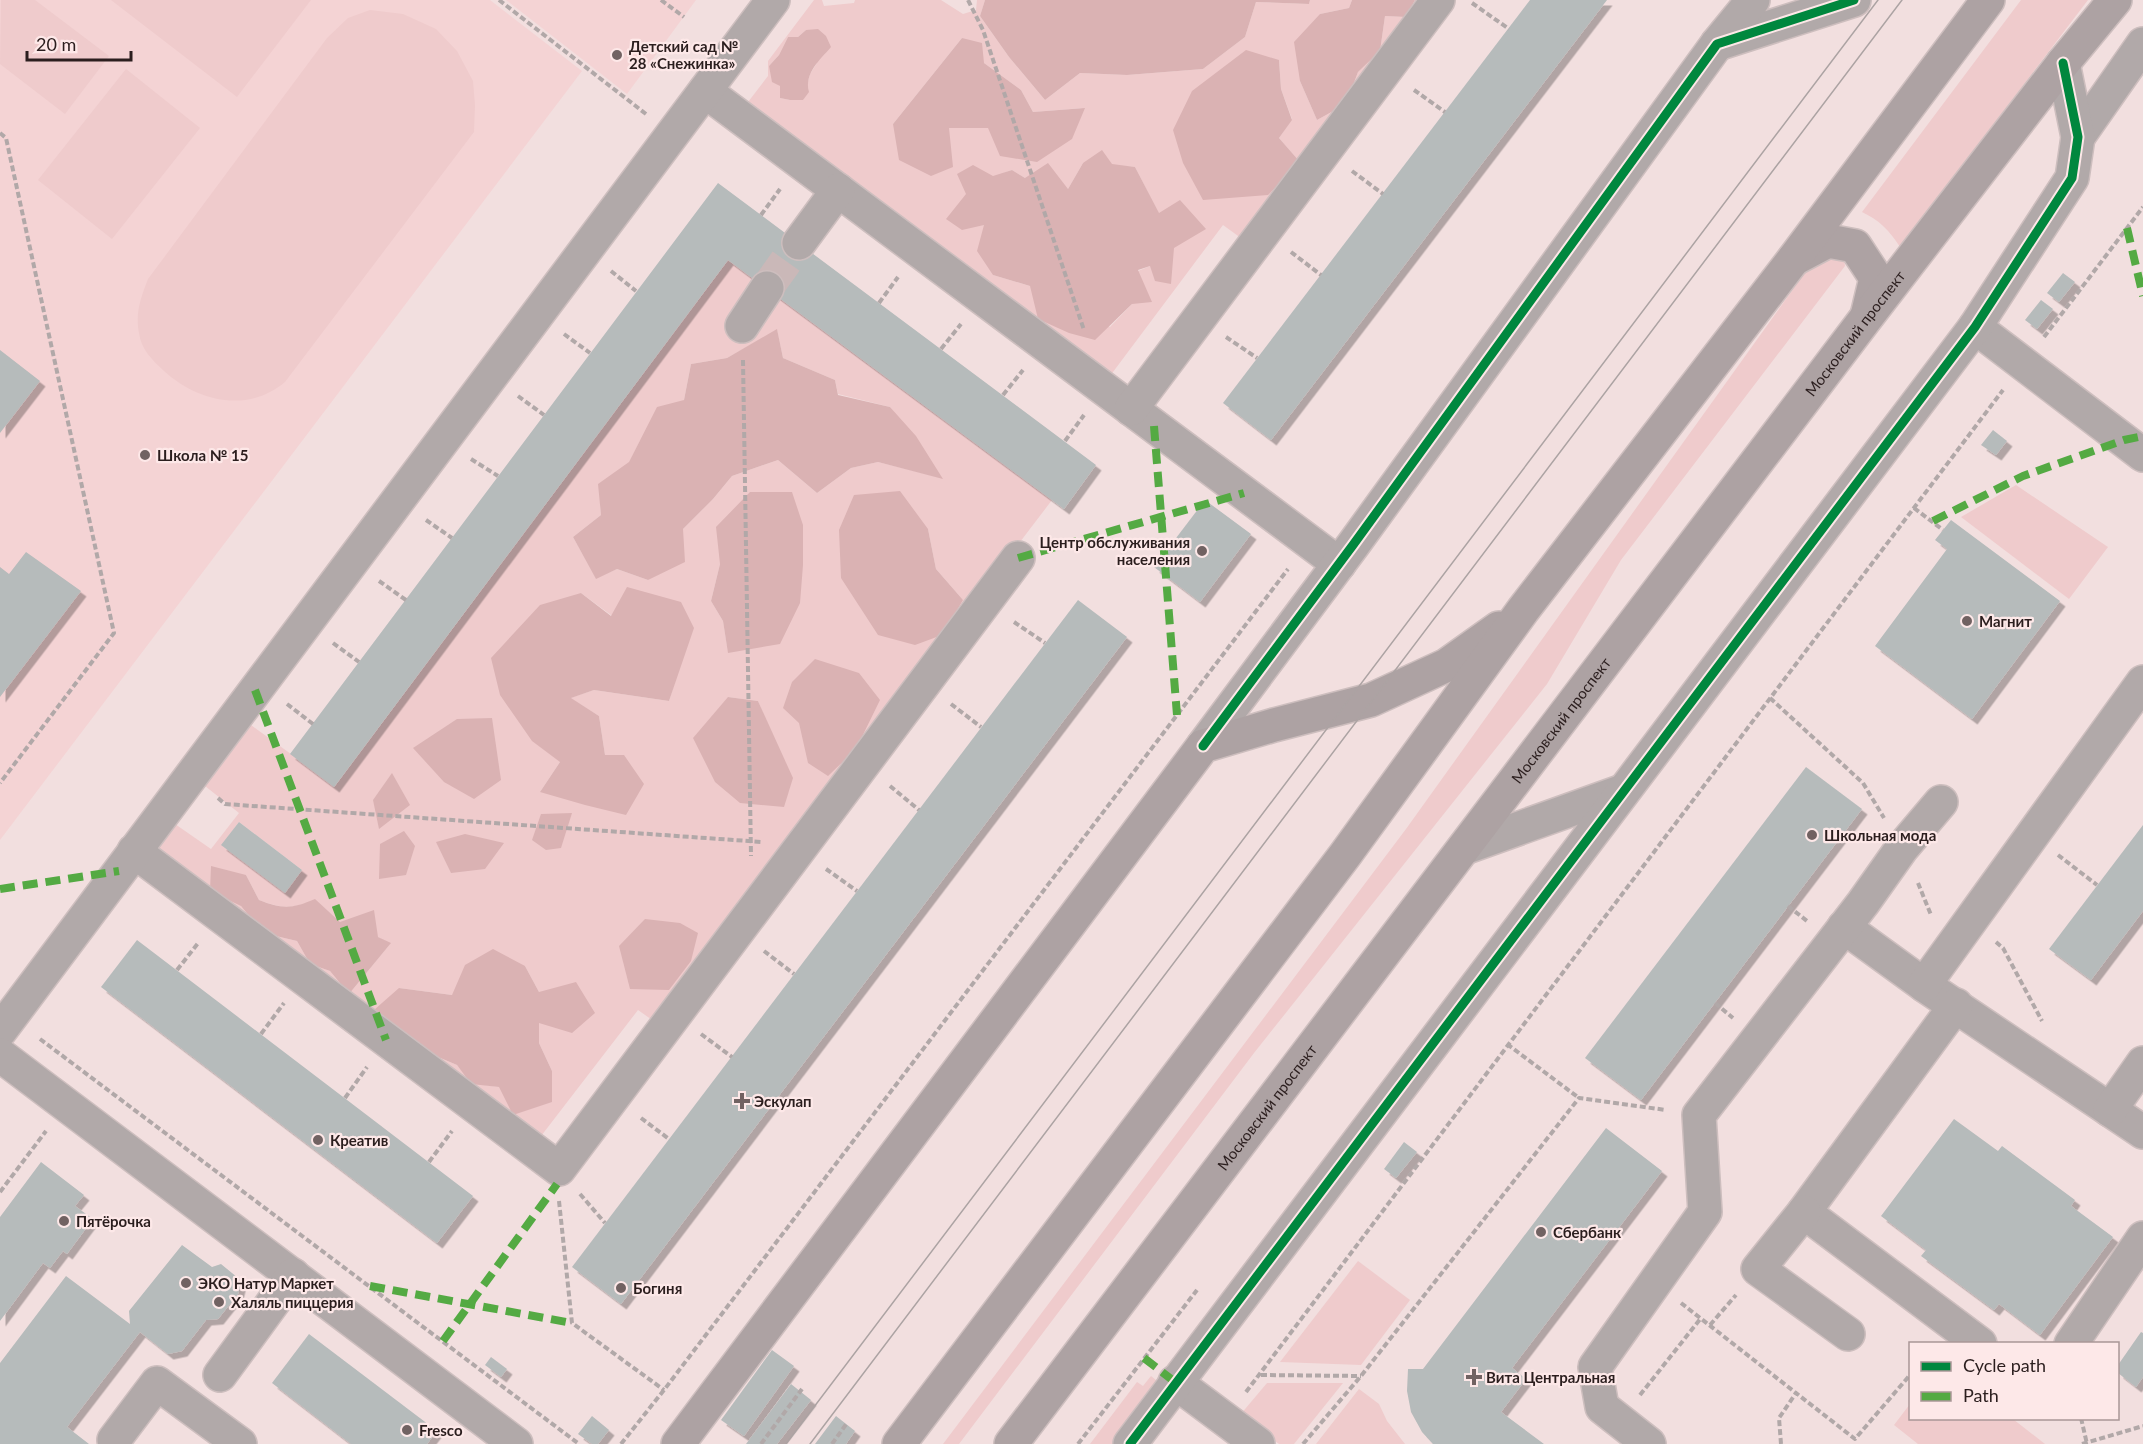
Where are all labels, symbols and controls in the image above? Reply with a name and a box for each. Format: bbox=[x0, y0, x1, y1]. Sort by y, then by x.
scale bar bbox=[27, 24, 130, 62]
text: 20 m bbox=[36, 33, 76, 55]
place label: Детский сад № 28 «Снежинка» bbox=[629, 37, 738, 72]
marker: Детский сад № 28 «Снежинка» bbox=[610, 48, 624, 62]
street label: Московский проспект bbox=[1801, 266, 1909, 399]
place label: Школа № 15 bbox=[157, 446, 248, 464]
marker: Школа № 15 bbox=[138, 448, 152, 462]
place label: Центр обслуживания населения bbox=[1039, 533, 1190, 568]
marker: Центр обслуживания населения bbox=[1195, 544, 1209, 558]
place label: Магнит bbox=[1979, 612, 2032, 630]
marker: Магнит bbox=[1960, 614, 1974, 628]
street label: Московский проспект bbox=[1507, 653, 1614, 786]
place label: Школьная мода bbox=[1824, 826, 1936, 844]
marker: Школьная мода bbox=[1805, 828, 1819, 842]
street label: Московский проспект bbox=[1213, 1040, 1321, 1174]
place label: Эскулап bbox=[754, 1092, 812, 1110]
marker: Эскулап bbox=[735, 1094, 749, 1108]
place label: Креатив bbox=[330, 1131, 389, 1149]
marker: Креатив bbox=[311, 1133, 325, 1147]
place label: Пятёрочка bbox=[76, 1212, 151, 1230]
marker: Пятёрочка bbox=[57, 1214, 71, 1228]
place label: Сбербанк bbox=[1553, 1223, 1622, 1241]
marker: Сбербанк bbox=[1534, 1225, 1548, 1239]
place label: ЭКО Натур Маркет bbox=[198, 1274, 334, 1292]
marker: ЭКО Натур Маркет bbox=[179, 1276, 193, 1290]
place label: Богиня bbox=[633, 1279, 682, 1297]
marker: Богиня bbox=[614, 1281, 628, 1295]
place label: Халяль пиццерия bbox=[231, 1293, 354, 1311]
marker: Халяль пиццерия bbox=[212, 1295, 226, 1309]
legend bbox=[1909, 1342, 2119, 1420]
text: Cycle path bbox=[1963, 1354, 2046, 1376]
place label: Вита Центральная bbox=[1486, 1368, 1615, 1386]
marker: Вита Центральная bbox=[1467, 1370, 1481, 1384]
text: Path bbox=[1963, 1384, 1999, 1406]
place label: Fresco bbox=[419, 1421, 463, 1439]
marker: Fresco bbox=[400, 1423, 414, 1437]

